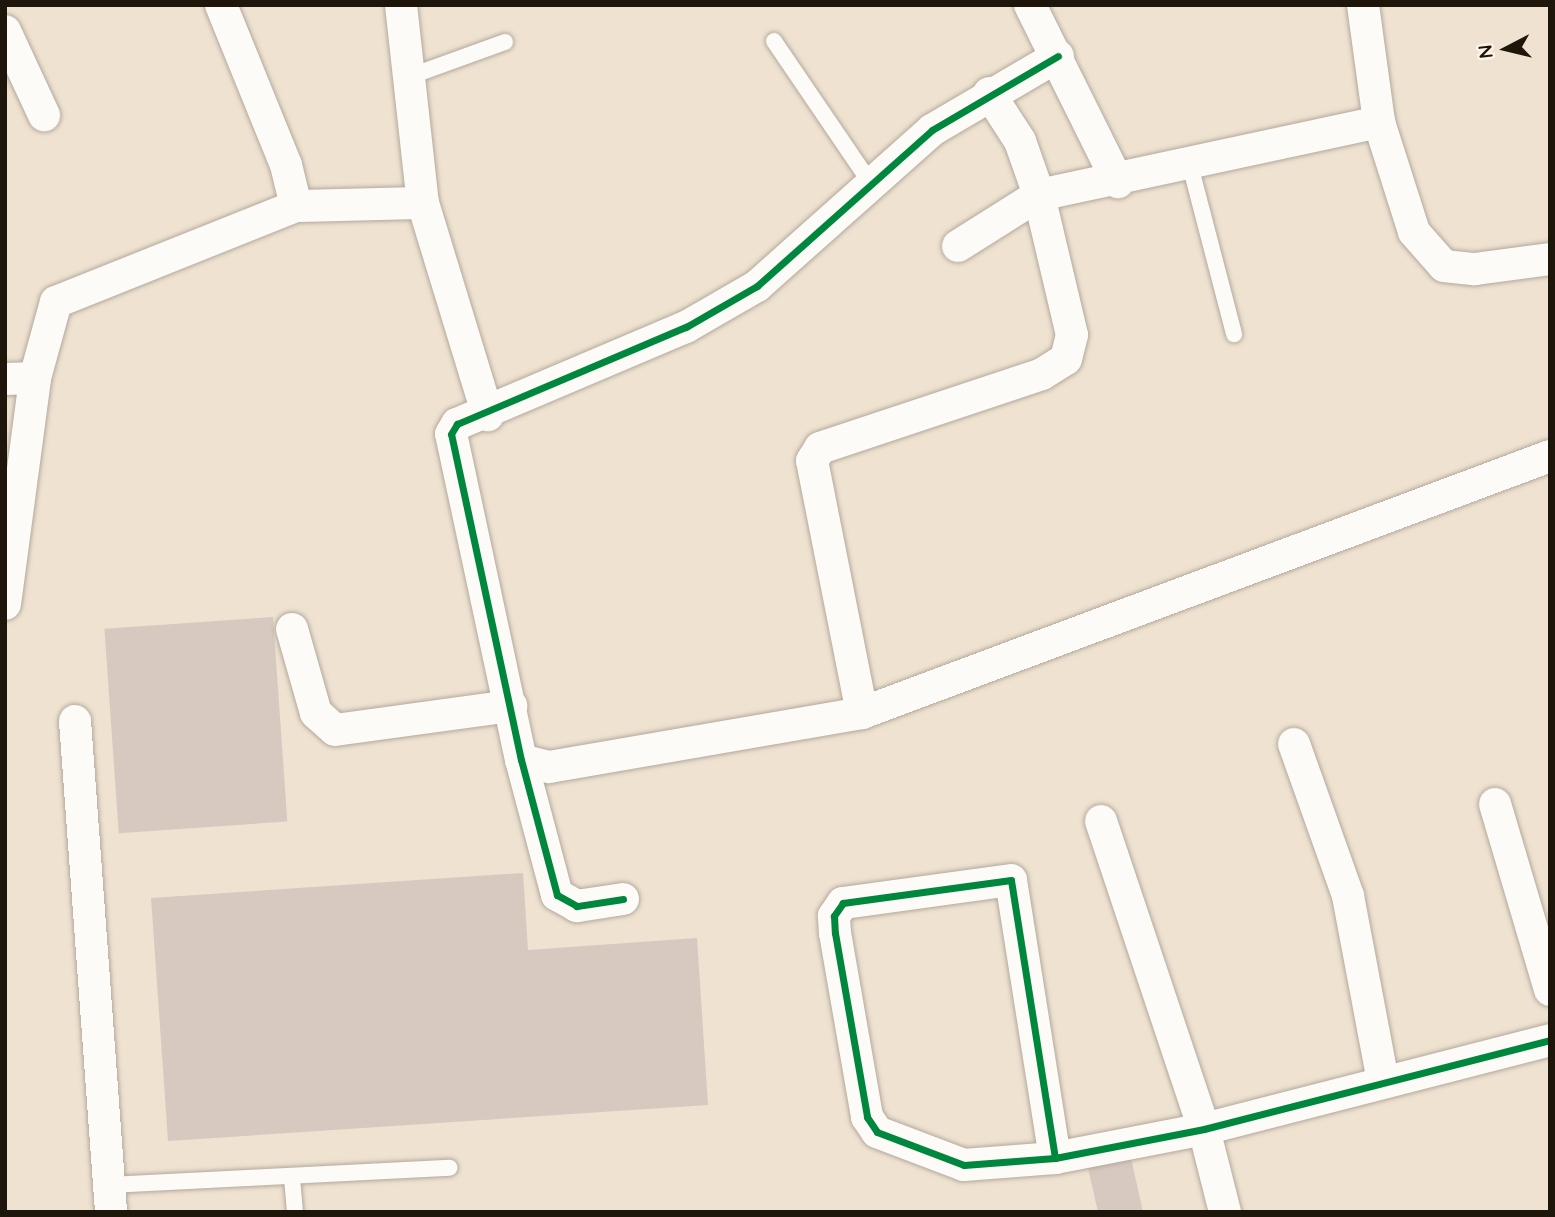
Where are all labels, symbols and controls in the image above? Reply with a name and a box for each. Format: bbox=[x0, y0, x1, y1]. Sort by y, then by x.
north arrow bbox=[1471, 14, 1541, 84]
text: N bbox=[1472, 43, 1498, 60]

